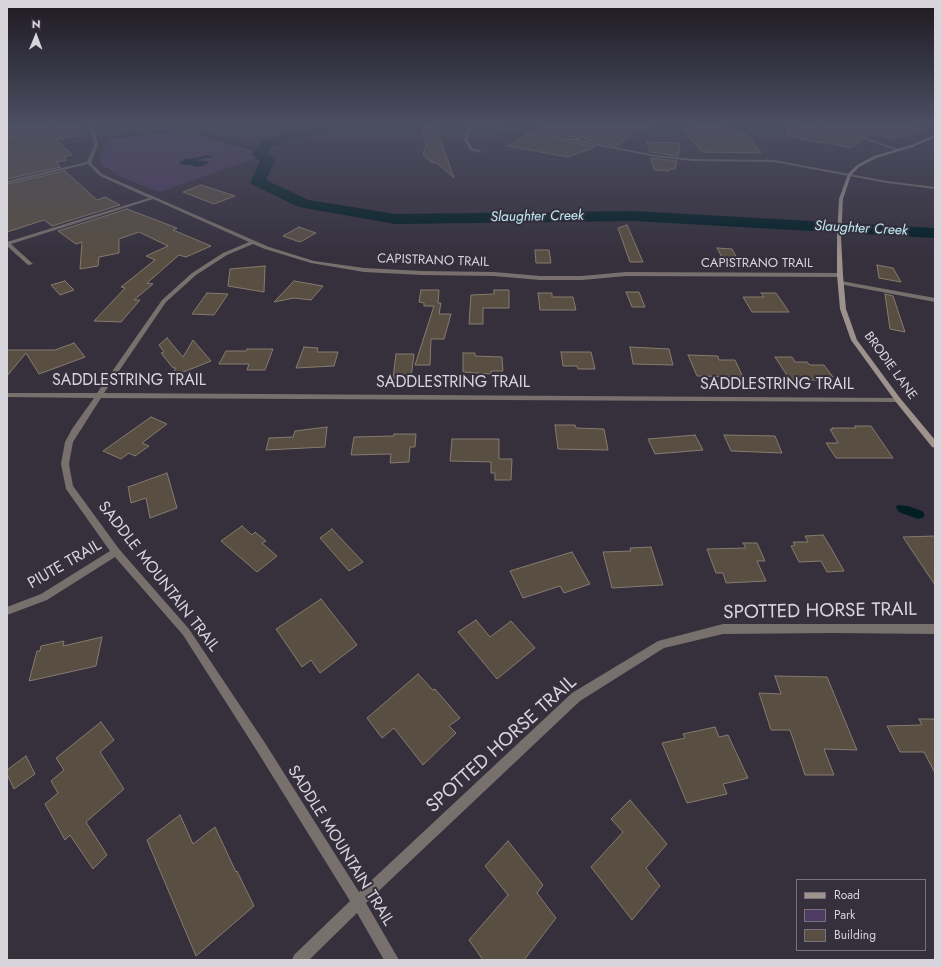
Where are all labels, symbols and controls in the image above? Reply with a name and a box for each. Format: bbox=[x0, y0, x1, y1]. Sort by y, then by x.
north arrow bbox=[16, 16, 56, 56]
text: N bbox=[32, 16, 41, 32]
water label: Slaughter Creek bbox=[490, 208, 584, 226]
water label: Slaughter Creek bbox=[814, 218, 908, 240]
street label: CAPISTRANO TRAIL bbox=[377, 251, 489, 271]
street label: CAPISTRANO TRAIL bbox=[701, 256, 813, 272]
street label: BRODIE LANE bbox=[860, 329, 920, 403]
street label: SADDLESTRING TRAIL bbox=[52, 371, 206, 391]
street label: SADDLESTRING TRAIL bbox=[376, 373, 530, 393]
street label: SADDLESTRING TRAIL bbox=[700, 375, 854, 395]
street label: SADDLE MOUNTAIN TRAIL bbox=[93, 498, 223, 656]
street label: PIUTE TRAIL bbox=[25, 536, 105, 594]
street label: SPOTTED HORSE TRAIL bbox=[723, 599, 917, 625]
street label: SPOTTED HORSE TRAIL bbox=[422, 672, 582, 818]
street label: SADDLE MOUNTAIN TRAIL bbox=[283, 762, 397, 930]
legend bbox=[796, 879, 926, 951]
text: Road bbox=[834, 886, 860, 904]
text: Park bbox=[834, 906, 855, 924]
text: Building bbox=[834, 926, 876, 944]

